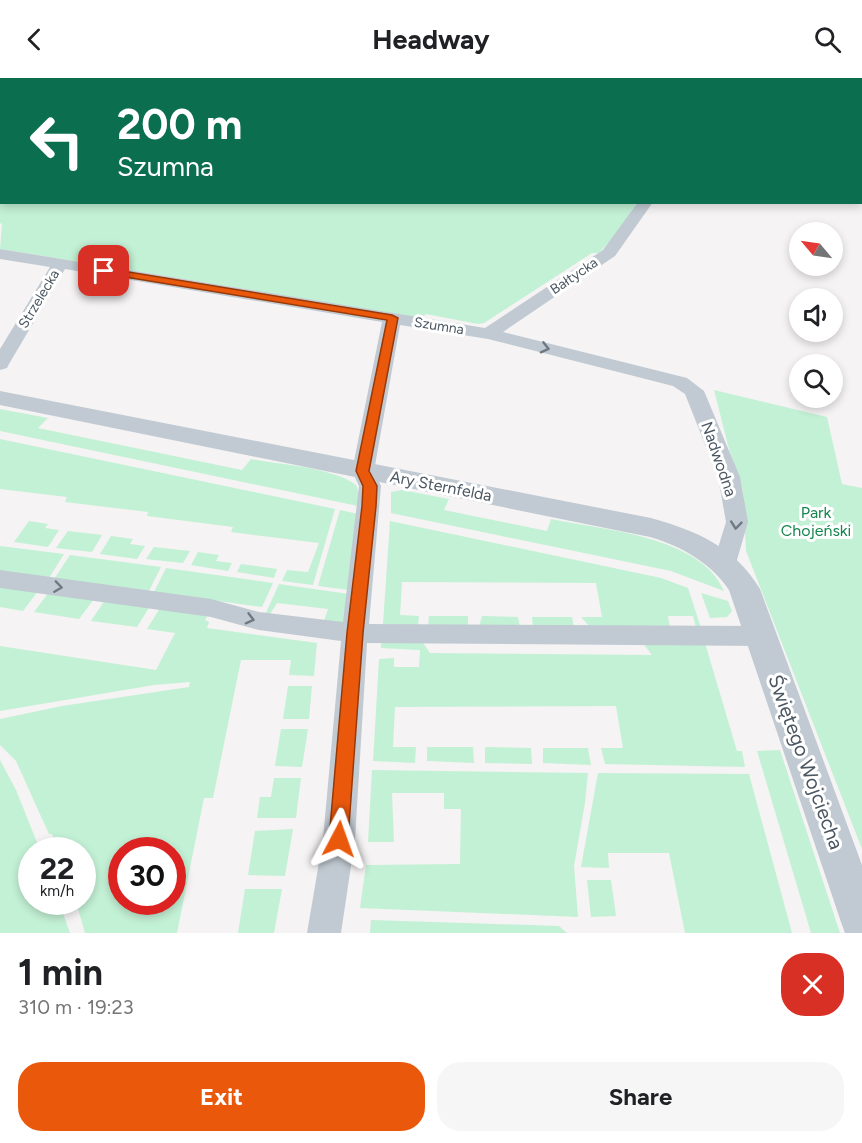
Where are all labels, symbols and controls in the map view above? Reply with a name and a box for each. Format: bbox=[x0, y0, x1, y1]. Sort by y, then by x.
icon: back bbox=[18, 23, 51, 56]
text: Headway bbox=[372, 23, 490, 56]
icon: search bbox=[811, 23, 844, 56]
text: 200 m bbox=[117, 99, 242, 150]
icon: left bbox=[18, 102, 96, 180]
text: Szumna bbox=[117, 150, 214, 183]
north arrow bbox=[789, 222, 843, 276]
map controls bbox=[789, 222, 843, 408]
pin bbox=[78, 245, 129, 296]
icon: arrive bbox=[87, 254, 120, 287]
street label: Bałtycka bbox=[547, 254, 601, 298]
street label: Strzelecka bbox=[15, 267, 63, 331]
button: sound bbox=[789, 288, 843, 342]
street label: Szumna bbox=[413, 314, 465, 338]
one-way arrow bbox=[540, 340, 550, 353]
button: search bbox=[789, 354, 843, 408]
street label: Nadwodna bbox=[697, 419, 741, 499]
street label: Ary Sternfelda bbox=[389, 467, 493, 505]
park label: Park Chojeński bbox=[781, 503, 851, 540]
one-way arrow bbox=[730, 521, 743, 530]
one-way arrow bbox=[53, 580, 63, 592]
one-way arrow bbox=[244, 612, 255, 624]
street label: Świętego Wojciecha bbox=[763, 671, 849, 853]
position arrow bbox=[307, 807, 371, 871]
speed limit sign: 30 bbox=[108, 837, 186, 915]
text: 22 bbox=[40, 850, 74, 887]
text: km/h bbox=[40, 882, 74, 900]
text: 1 min bbox=[18, 951, 103, 994]
button: close bbox=[781, 953, 844, 1016]
text: 310 m · 19:23 bbox=[18, 995, 134, 1019]
button: Exit bbox=[18, 1062, 425, 1131]
button: Share bbox=[437, 1062, 844, 1131]

